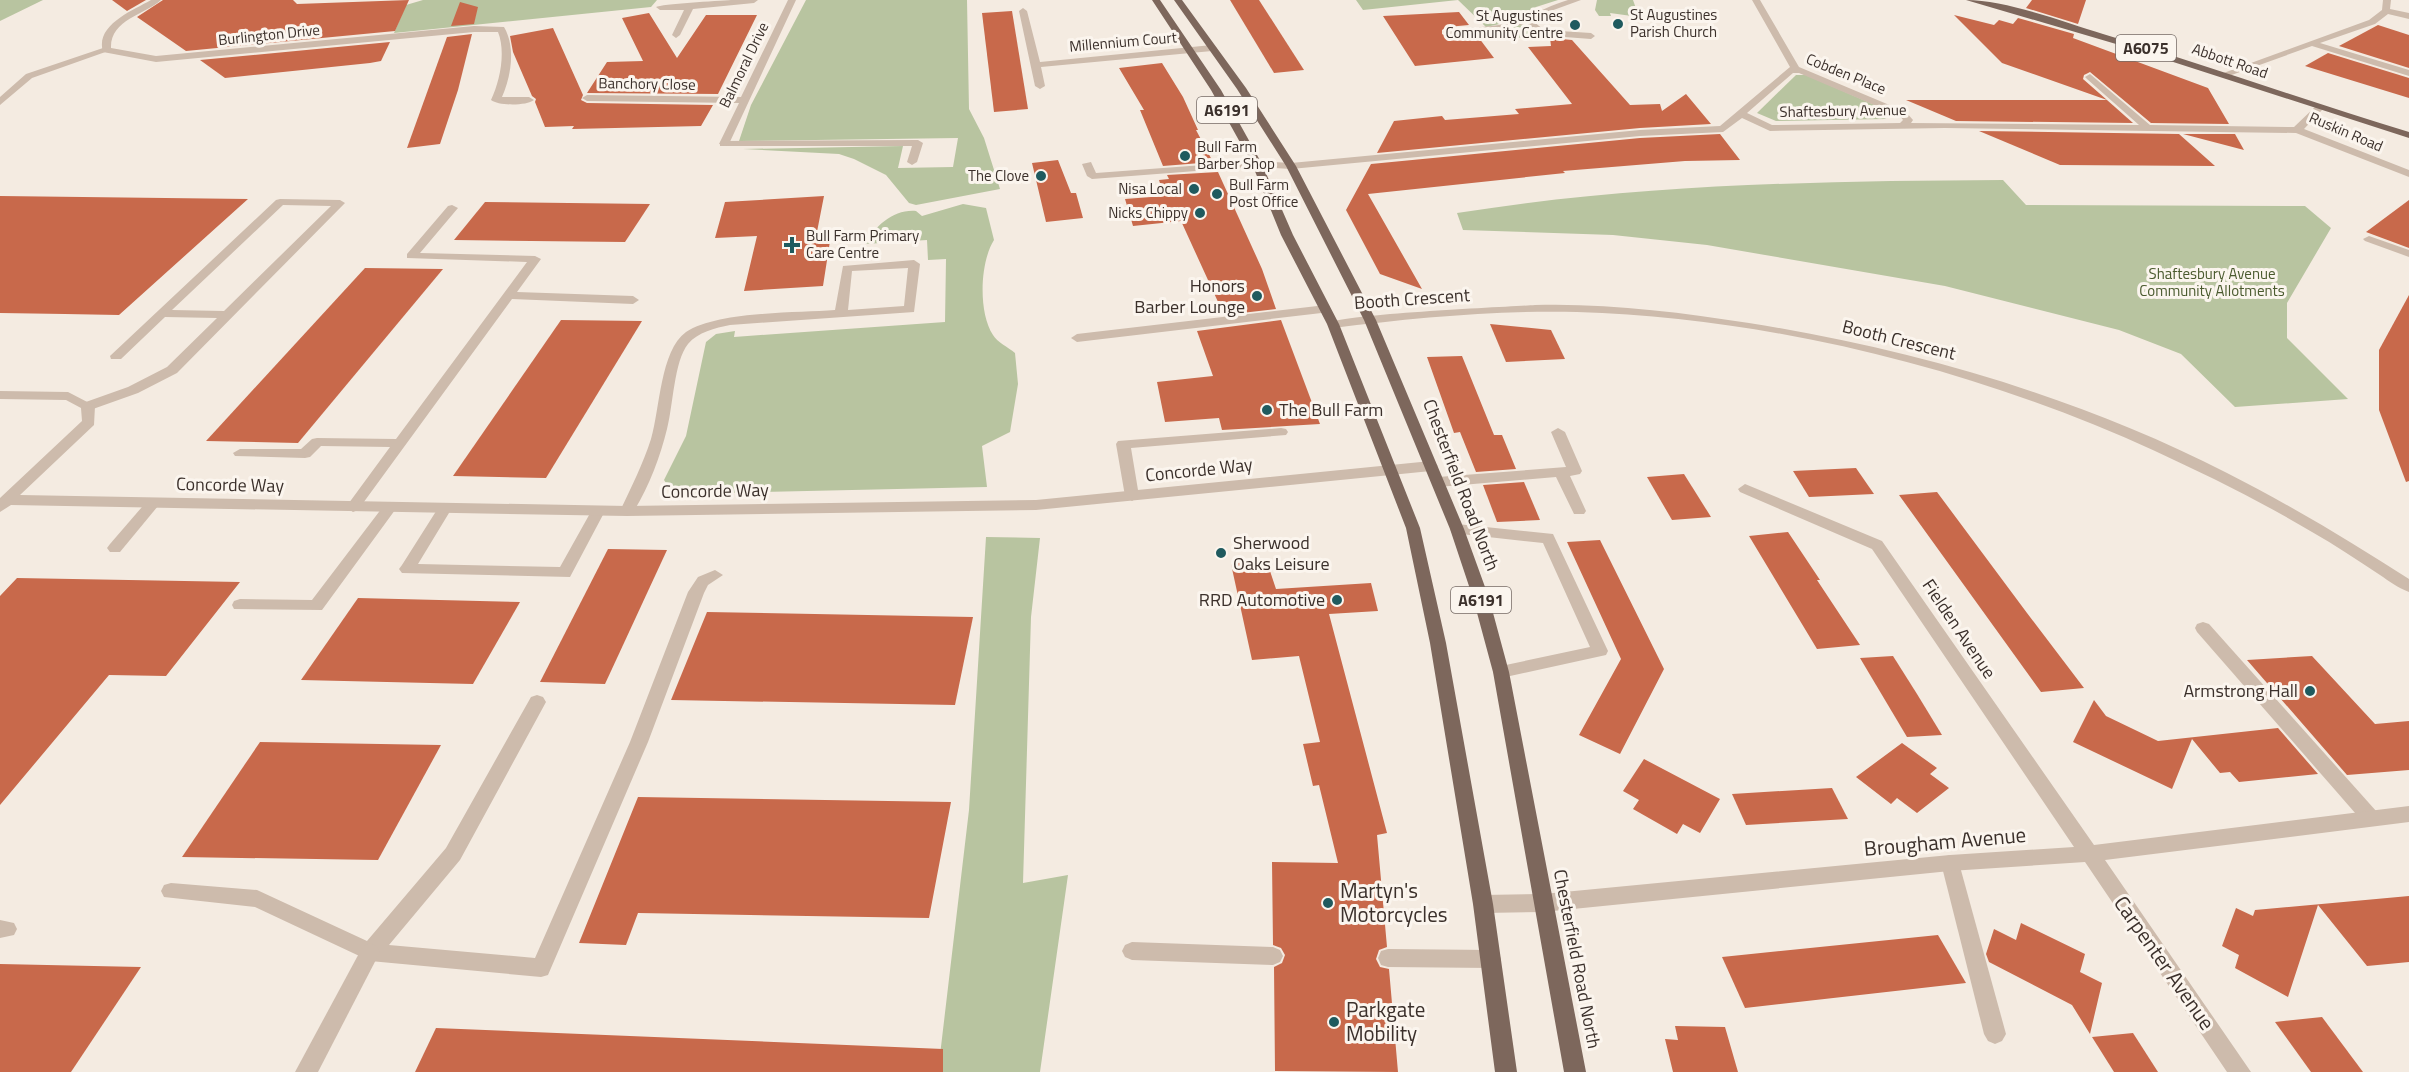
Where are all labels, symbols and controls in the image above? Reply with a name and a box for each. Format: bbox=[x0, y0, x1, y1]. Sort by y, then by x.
place label: St Augustines Parish Church bbox=[1630, 3, 1717, 43]
place label: St Augustines Community Centre bbox=[1445, 4, 1563, 44]
marker: St Augustines Parish Church bbox=[1611, 17, 1625, 31]
street label: Burlington Drive bbox=[217, 18, 321, 51]
street label: Balmoral Drive bbox=[713, 18, 774, 112]
marker: St Augustines Community Centre bbox=[1568, 18, 1582, 32]
street label: Millennium Court bbox=[1068, 25, 1178, 58]
road number: A6075 bbox=[2116, 35, 2176, 61]
street label: Abbott Road bbox=[2189, 37, 2271, 84]
street label: Cobden Place bbox=[1803, 47, 1890, 100]
street label: Banchory Close bbox=[598, 71, 696, 96]
road number: A6191 bbox=[1197, 97, 1257, 123]
street label: Shaftesbury Avenue bbox=[1779, 98, 1907, 123]
street label: Ruskin Road bbox=[2306, 106, 2387, 157]
place label: Bull Farm Barber Shop bbox=[1197, 135, 1275, 175]
marker: Bull Farm Barber Shop bbox=[1178, 149, 1192, 163]
place label: The Clove bbox=[968, 164, 1029, 187]
marker: The Clove bbox=[1034, 169, 1048, 183]
place label: Bull Farm Post Office bbox=[1229, 173, 1298, 213]
place label: Nisa Local bbox=[1118, 177, 1182, 200]
marker: Nisa Local bbox=[1187, 182, 1201, 196]
marker: Bull Farm Post Office bbox=[1210, 187, 1224, 201]
place label: Nicks Chippy bbox=[1108, 201, 1188, 224]
marker: Nicks Chippy bbox=[1193, 206, 1207, 220]
place label: Bull Farm Primary Care Centre bbox=[806, 224, 919, 264]
marker: Bull Farm Primary Care Centre bbox=[783, 236, 801, 254]
park label: Shaftesbury Avenue Community Allotments bbox=[2139, 262, 2285, 302]
place label: Honors Barber Lounge bbox=[1134, 272, 1245, 320]
street label: Booth Crescent bbox=[1353, 281, 1471, 316]
marker: Honors Barber Lounge bbox=[1250, 289, 1264, 303]
street label: Booth Crescent bbox=[1840, 312, 1959, 367]
street label: Chesterfield Road North bbox=[1416, 395, 1507, 575]
place label: The Bull Farm bbox=[1279, 396, 1383, 423]
marker: The Bull Farm bbox=[1260, 403, 1274, 417]
street label: Concorde Way bbox=[1144, 450, 1254, 489]
street label: Concorde Way bbox=[176, 470, 284, 499]
street label: Concorde Way bbox=[661, 476, 769, 505]
place label: Sherwood Oaks Leisure bbox=[1233, 529, 1329, 577]
marker: Sherwood Oaks Leisure bbox=[1214, 546, 1228, 560]
street label: Fielden Avenue bbox=[1916, 573, 2003, 684]
place label: RRD Automotive bbox=[1199, 586, 1325, 613]
road number: A6191 bbox=[1451, 587, 1511, 613]
marker: RRD Automotive bbox=[1330, 593, 1344, 607]
place label: Armstrong Hall bbox=[2183, 677, 2298, 704]
marker: Armstrong Hall bbox=[2303, 684, 2317, 698]
street label: Brougham Avenue bbox=[1862, 818, 2027, 864]
street label: Chesterfield Road North bbox=[1547, 867, 1608, 1051]
place label: Martyn's Motorcycles bbox=[1340, 874, 1448, 930]
street label: Carpenter Avenue bbox=[2106, 889, 2223, 1036]
marker: Martyn's Motorcycles bbox=[1321, 896, 1335, 910]
place label: Parkgate Mobility bbox=[1346, 993, 1425, 1049]
marker: Parkgate Mobility bbox=[1327, 1015, 1341, 1029]

